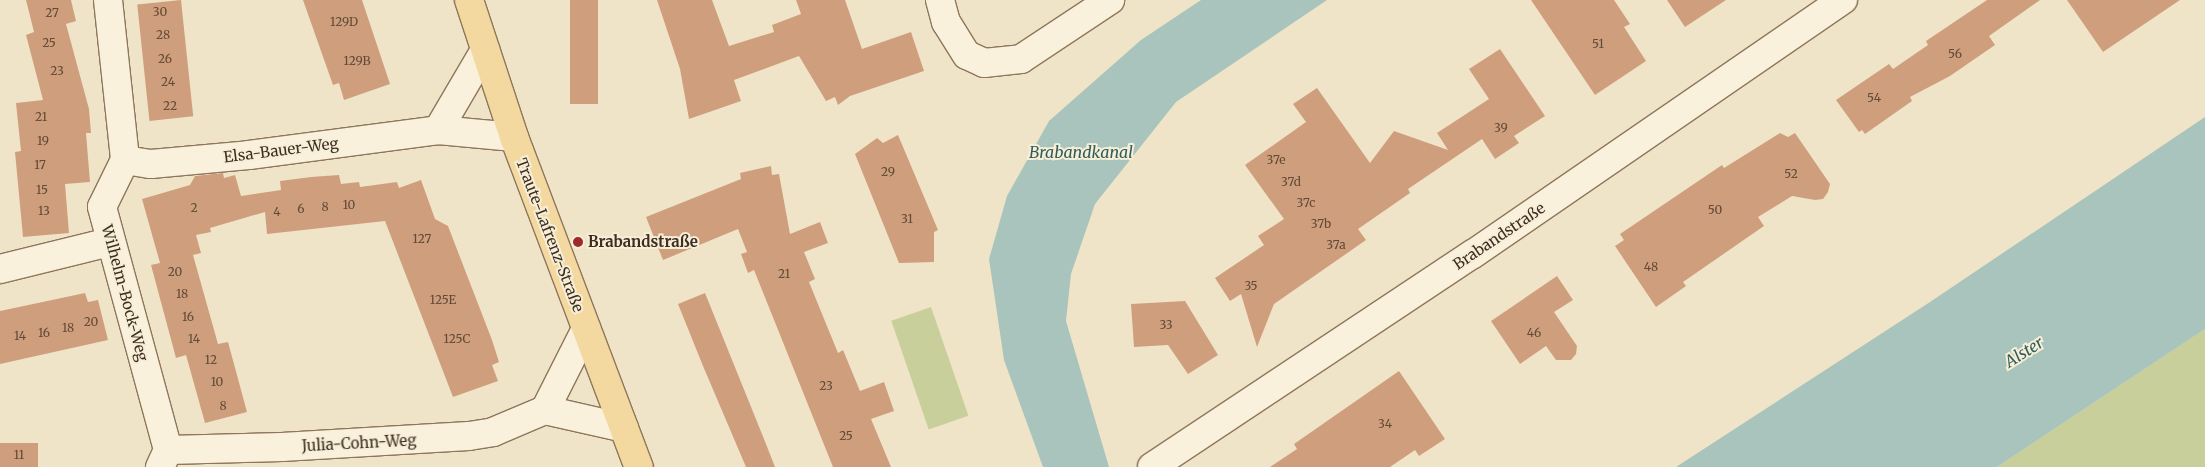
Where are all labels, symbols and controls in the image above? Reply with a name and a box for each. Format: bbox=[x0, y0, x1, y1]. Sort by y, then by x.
house number: 30 bbox=[153, 5, 167, 19]
house number: 27 bbox=[45, 6, 59, 20]
house number: 129D bbox=[330, 15, 358, 29]
house number: 28 bbox=[156, 28, 170, 42]
house number: 25 bbox=[42, 36, 56, 50]
house number: 51 bbox=[1592, 37, 1604, 51]
house number: 56 bbox=[1948, 47, 1962, 61]
house number: 26 bbox=[158, 52, 172, 66]
house number: 129B bbox=[343, 54, 371, 68]
house number: 23 bbox=[50, 64, 64, 78]
house number: 24 bbox=[161, 75, 175, 89]
house number: 54 bbox=[1867, 91, 1881, 105]
house number: 22 bbox=[163, 99, 177, 113]
house number: 21 bbox=[35, 110, 47, 124]
house number: 39 bbox=[1494, 121, 1508, 135]
house number: 19 bbox=[37, 134, 49, 148]
street label: Elsa-Bauer-Weg bbox=[222, 134, 340, 166]
water label: Brabandkanal bbox=[1029, 142, 1133, 162]
house number: 37e bbox=[1266, 153, 1286, 167]
street label: Traute-Lafrenz-Straße bbox=[512, 155, 588, 315]
house number: 17 bbox=[34, 158, 46, 172]
house number: 29 bbox=[881, 165, 895, 179]
house number: 52 bbox=[1784, 167, 1798, 181]
house number: 37d bbox=[1281, 175, 1301, 189]
house number: 15 bbox=[36, 183, 48, 197]
house number: 37c bbox=[1297, 196, 1315, 210]
house number: 10 bbox=[343, 198, 355, 212]
street label: Brabandstraße bbox=[1450, 199, 1548, 273]
house number: 8 bbox=[321, 200, 329, 214]
house number: 2 bbox=[190, 201, 198, 215]
house number: 6 bbox=[297, 202, 305, 216]
house number: 50 bbox=[1708, 203, 1722, 217]
house number: 13 bbox=[38, 204, 50, 218]
house number: 4 bbox=[273, 205, 281, 219]
house number: 31 bbox=[901, 212, 913, 226]
house number: 37b bbox=[1311, 217, 1331, 231]
street label: Wilhelm-Bock-Weg bbox=[98, 223, 152, 363]
house number: 127 bbox=[413, 232, 431, 246]
place label: Brabandstraße bbox=[588, 233, 698, 251]
marker: Brabandstraße bbox=[572, 236, 584, 248]
house number: 37a bbox=[1326, 238, 1346, 252]
house number: 48 bbox=[1644, 260, 1658, 274]
house number: 20 bbox=[168, 265, 182, 279]
house number: 21 bbox=[778, 267, 790, 281]
house number: 35 bbox=[1244, 279, 1258, 293]
house number: 18 bbox=[176, 287, 188, 301]
house number: 125E bbox=[430, 293, 456, 307]
house number: 16 bbox=[182, 310, 194, 324]
house number: 20 bbox=[84, 315, 98, 329]
house number: 33 bbox=[1159, 318, 1173, 332]
house number: 18 bbox=[62, 321, 74, 335]
house number: 16 bbox=[38, 326, 50, 340]
house number: 46 bbox=[1527, 326, 1541, 340]
house number: 14 bbox=[14, 329, 26, 343]
house number: 14 bbox=[188, 332, 200, 346]
house number: 125C bbox=[444, 332, 470, 346]
water label: Alster bbox=[2001, 333, 2047, 371]
house number: 12 bbox=[205, 353, 217, 367]
house number: 10 bbox=[211, 375, 223, 389]
house number: 23 bbox=[819, 379, 833, 393]
house number: 8 bbox=[219, 399, 227, 413]
house number: 34 bbox=[1378, 417, 1392, 431]
house number: 25 bbox=[839, 429, 853, 443]
street label: Julia-Cohn-Weg bbox=[301, 431, 417, 455]
house number: 11 bbox=[14, 448, 24, 462]

